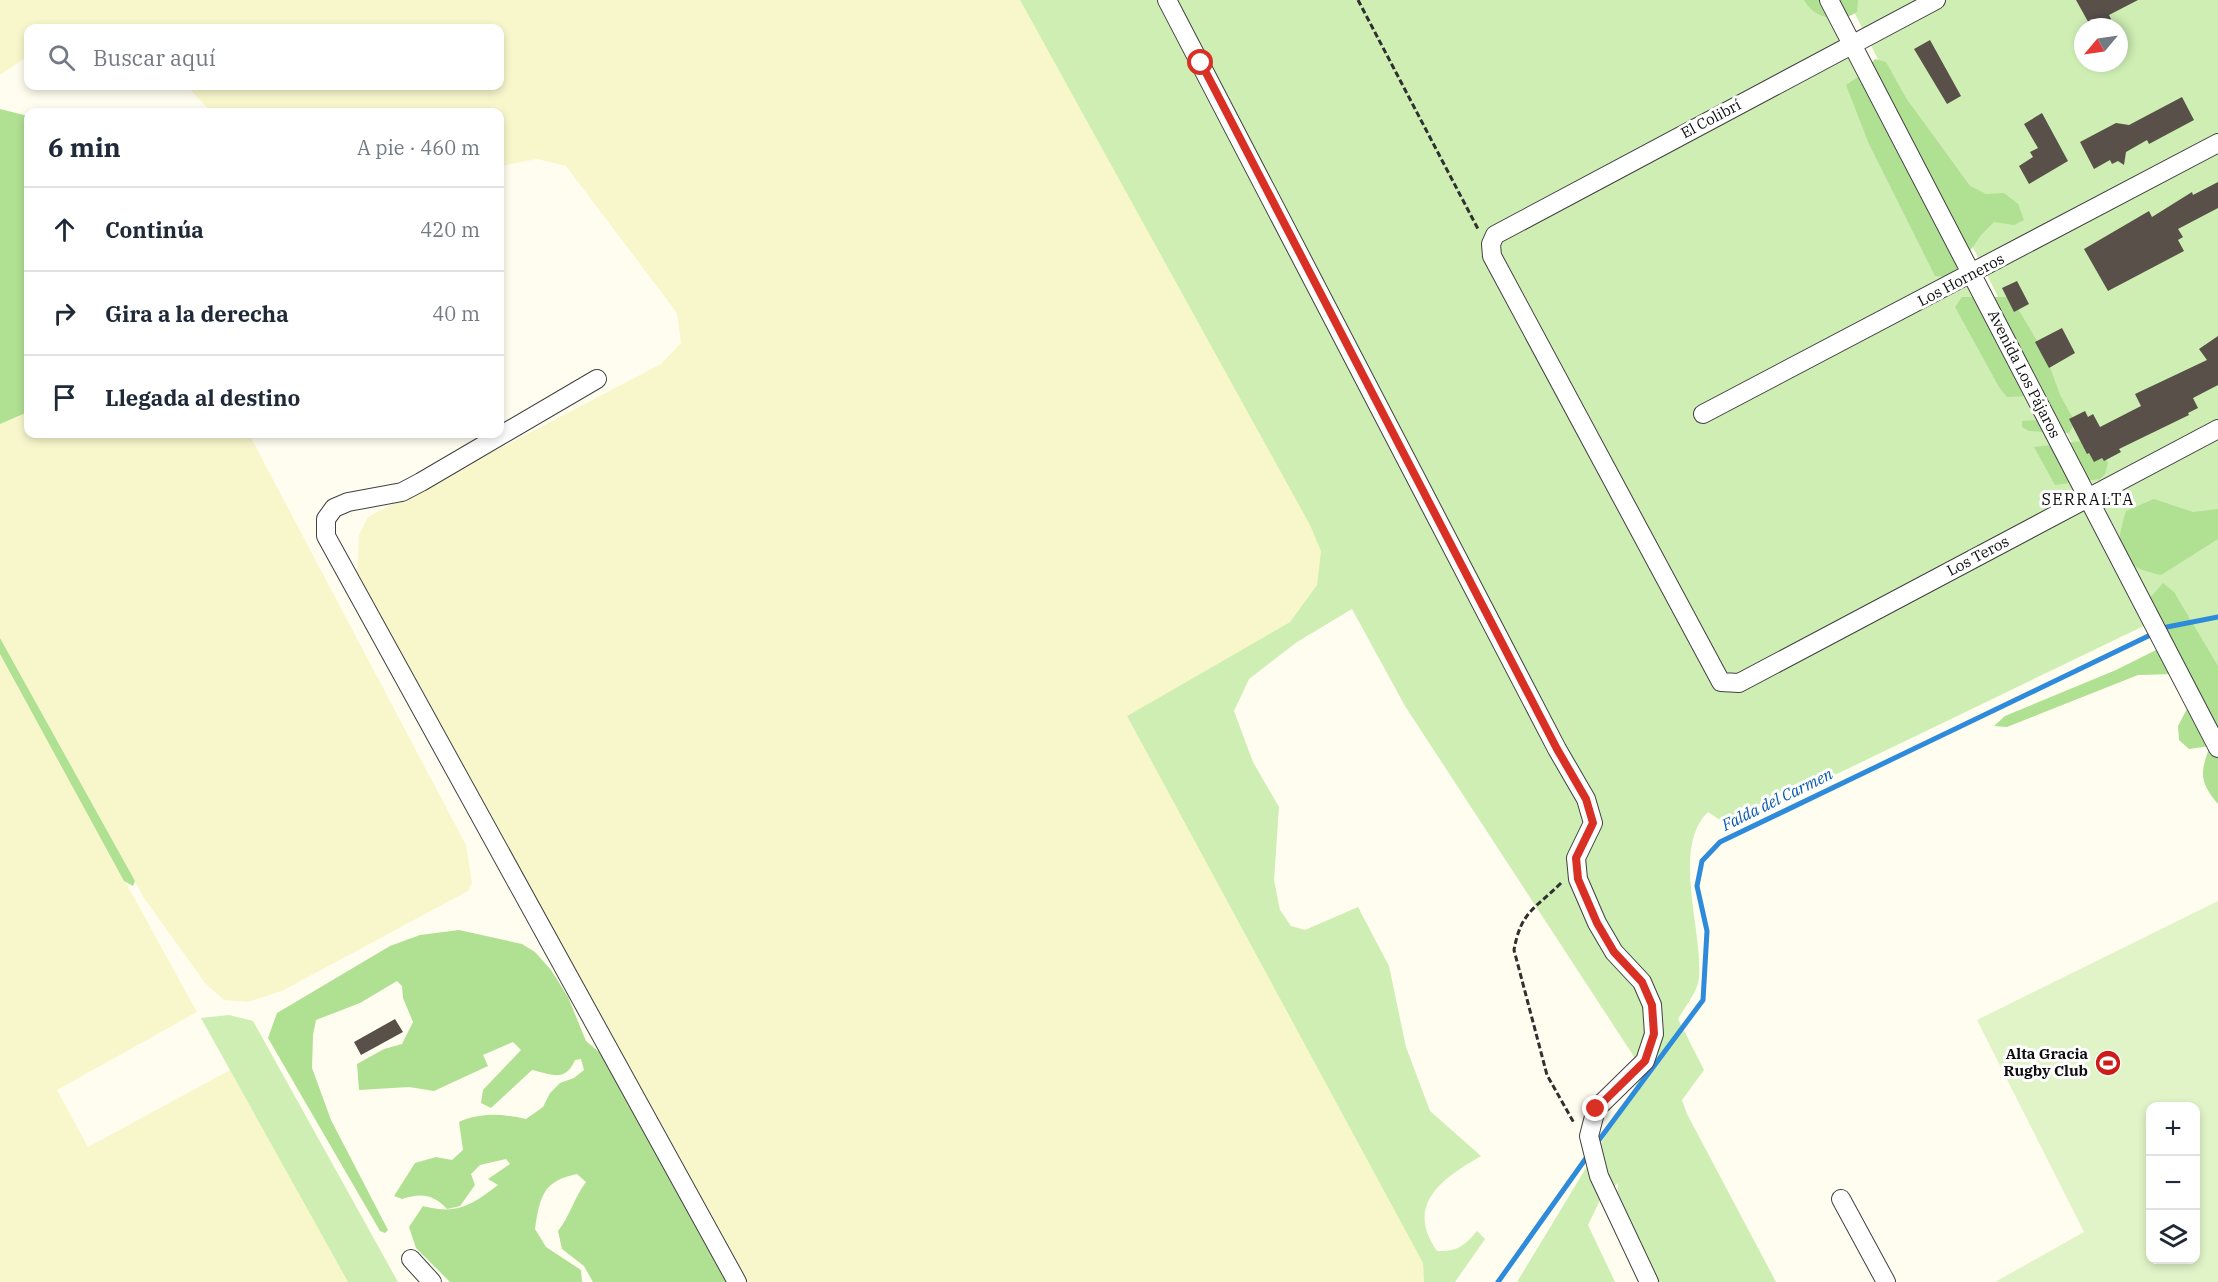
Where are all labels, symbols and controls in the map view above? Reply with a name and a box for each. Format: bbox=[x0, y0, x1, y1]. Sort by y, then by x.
north arrow bbox=[2074, 18, 2128, 72]
search box bbox=[24, 24, 504, 90]
icon: search bbox=[45, 41, 78, 74]
text: Buscar aquí bbox=[93, 43, 216, 72]
route start bbox=[1187, 49, 1213, 75]
street label: El Colibrí bbox=[1678, 95, 1744, 142]
text: 6 min bbox=[48, 130, 121, 164]
text: A pie · 460 m bbox=[357, 134, 480, 161]
icon: ahead bbox=[48, 213, 81, 246]
text: Continúa bbox=[105, 215, 204, 244]
text: 420 m bbox=[420, 216, 480, 243]
street label: Los Horneros bbox=[1914, 249, 2007, 310]
icon: right bbox=[48, 297, 81, 330]
text: Gira a la derecha bbox=[105, 299, 289, 328]
text: 40 m bbox=[432, 300, 480, 327]
street label: Avenida Los Pájaros bbox=[1984, 306, 2065, 441]
icon: arrive bbox=[48, 381, 81, 414]
text: Llegada al destino bbox=[105, 383, 300, 412]
district label: SERRALTA bbox=[2041, 489, 2135, 509]
street label: Los Teros bbox=[1943, 531, 2012, 580]
water label: Falda del Carmen bbox=[1717, 763, 1836, 835]
place label: Alta Gracia Rugby Club bbox=[2004, 1044, 2088, 1080]
sports icon: Alta Gracia Rugby Club bbox=[2093, 1048, 2123, 1078]
route end bbox=[1582, 1095, 1608, 1121]
map controls bbox=[2146, 1102, 2200, 1264]
button: + bbox=[2146, 1102, 2200, 1156]
button: − bbox=[2146, 1156, 2200, 1210]
button: layers bbox=[2146, 1210, 2200, 1264]

